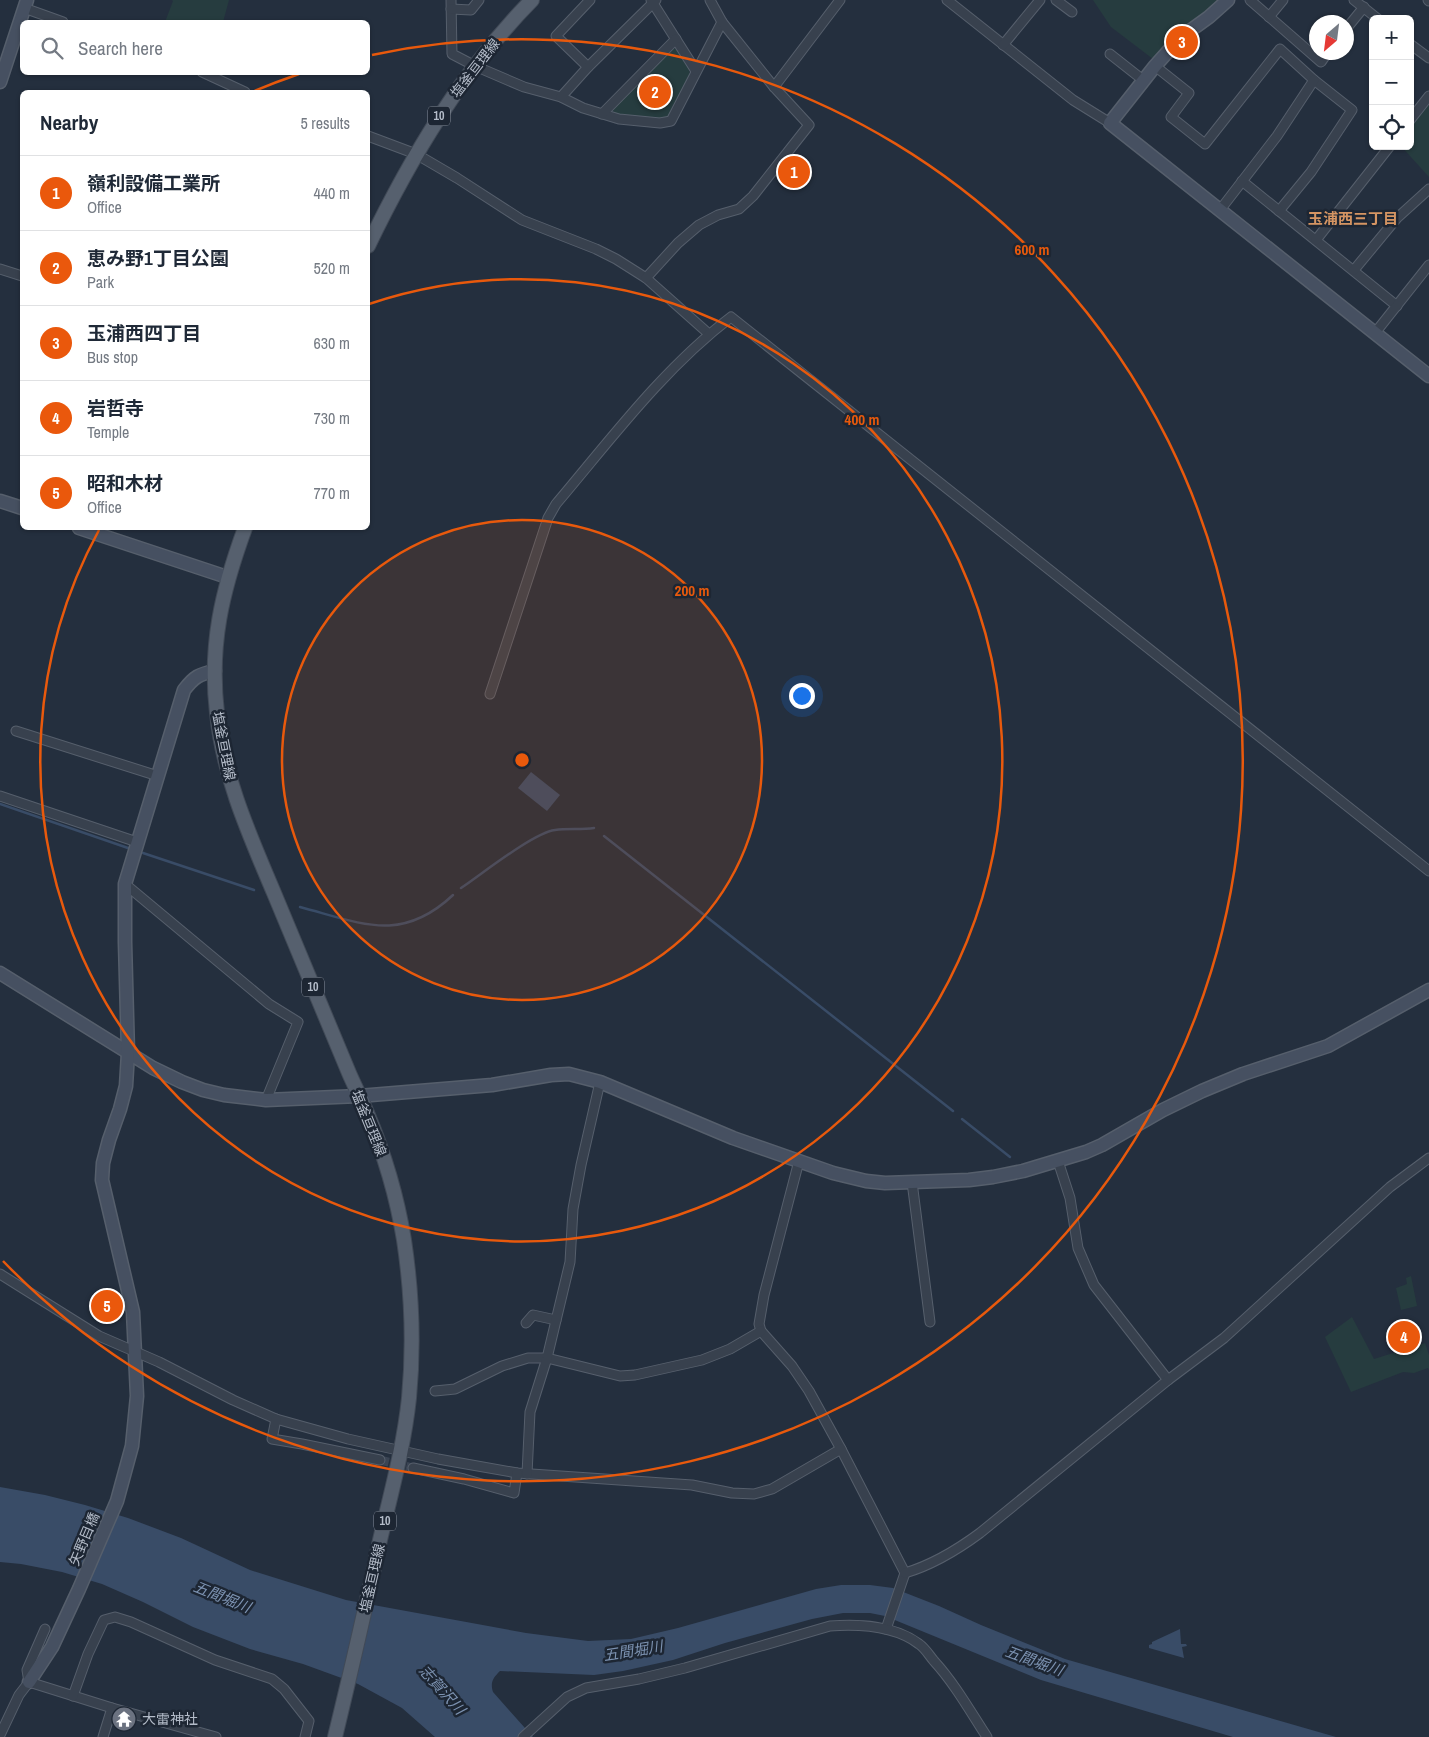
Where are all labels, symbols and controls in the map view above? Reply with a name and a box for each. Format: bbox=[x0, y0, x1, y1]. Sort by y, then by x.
north arrow bbox=[1309, 15, 1354, 60]
map controls bbox=[1369, 15, 1414, 150]
button: + bbox=[1369, 15, 1414, 60]
search box bbox=[20, 20, 370, 75]
pin: 3 bbox=[1166, 23, 1198, 61]
icon: search bbox=[38, 34, 66, 62]
text: Search here bbox=[78, 35, 163, 61]
street label: 塩釜亘理線 bbox=[446, 35, 504, 101]
button: − bbox=[1369, 60, 1414, 105]
pin: 2 bbox=[639, 73, 671, 111]
button: locate bbox=[1369, 105, 1414, 150]
road number: 10 bbox=[428, 106, 450, 125]
text: Nearby bbox=[40, 108, 98, 137]
text: 5 results bbox=[300, 112, 350, 134]
pin: 1 bbox=[778, 153, 810, 191]
text: 嶺利設備工業所 bbox=[87, 170, 220, 196]
text: 1 bbox=[52, 182, 60, 204]
text: 440 m bbox=[314, 182, 350, 204]
text: Office bbox=[87, 196, 122, 218]
district label: 玉浦西三丁目 bbox=[1308, 208, 1398, 229]
text: 600 m bbox=[1015, 239, 1049, 260]
text: 恵み野1丁目公園 bbox=[87, 245, 229, 271]
text: 2 bbox=[52, 257, 60, 279]
text: 520 m bbox=[314, 257, 350, 279]
text: Park bbox=[87, 271, 114, 293]
text: 玉浦西四丁目 bbox=[87, 320, 201, 346]
text: 3 bbox=[52, 332, 60, 354]
text: 630 m bbox=[314, 332, 350, 354]
text: Bus stop bbox=[87, 346, 138, 368]
text: 岩哲寺 bbox=[87, 395, 144, 421]
text: 4 bbox=[52, 407, 60, 429]
text: 730 m bbox=[314, 407, 350, 429]
text: 400 m bbox=[845, 409, 879, 430]
text: Temple bbox=[87, 421, 129, 443]
text: 昭和木材 bbox=[87, 470, 163, 496]
text: 5 bbox=[52, 482, 60, 504]
text: 770 m bbox=[314, 482, 350, 504]
text: Office bbox=[87, 496, 122, 518]
text: 200 m bbox=[675, 580, 709, 601]
your location bbox=[789, 683, 815, 709]
street label: 塩釜亘理線 bbox=[208, 710, 240, 782]
centre of rings bbox=[513, 751, 531, 769]
road number: 10 bbox=[302, 978, 324, 996]
street label: 塩釜亘理線 bbox=[348, 1087, 390, 1159]
pin: 5 bbox=[91, 1287, 123, 1325]
pin: 4 bbox=[1388, 1318, 1420, 1356]
street label: 矢野目橋 bbox=[65, 1510, 103, 1568]
road number: 10 bbox=[374, 1512, 396, 1530]
street label: 塩釜亘理線 bbox=[355, 1542, 389, 1614]
water label: 五間堀川 bbox=[190, 1576, 256, 1618]
water label: 五間堀川 bbox=[602, 1635, 666, 1666]
water label: 五間堀川 bbox=[1002, 1640, 1068, 1681]
water label: 志賀沢川 bbox=[414, 1660, 472, 1720]
temple icon: 大雷神社 bbox=[111, 1706, 137, 1732]
place label: 大雷神社 bbox=[142, 1710, 198, 1728]

